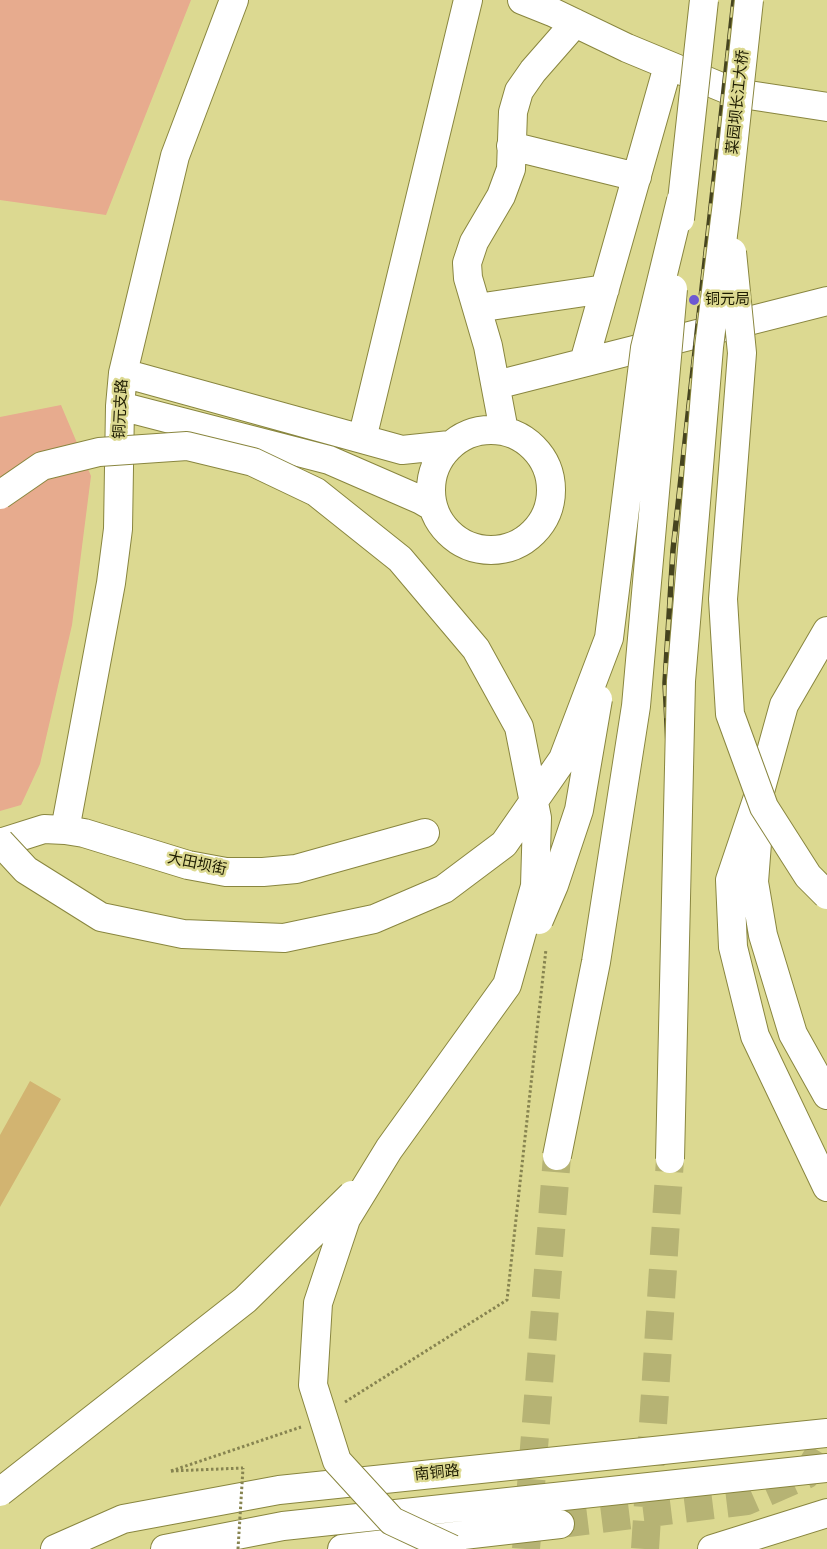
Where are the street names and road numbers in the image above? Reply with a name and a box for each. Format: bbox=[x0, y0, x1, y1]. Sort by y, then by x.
street label: 菜园坝长江大桥 bbox=[724, 49, 752, 155]
street label: 铜元支路 bbox=[110, 379, 132, 439]
street label: 大田坝街 bbox=[166, 849, 228, 879]
street label: 南铜路 bbox=[414, 1462, 460, 1484]

